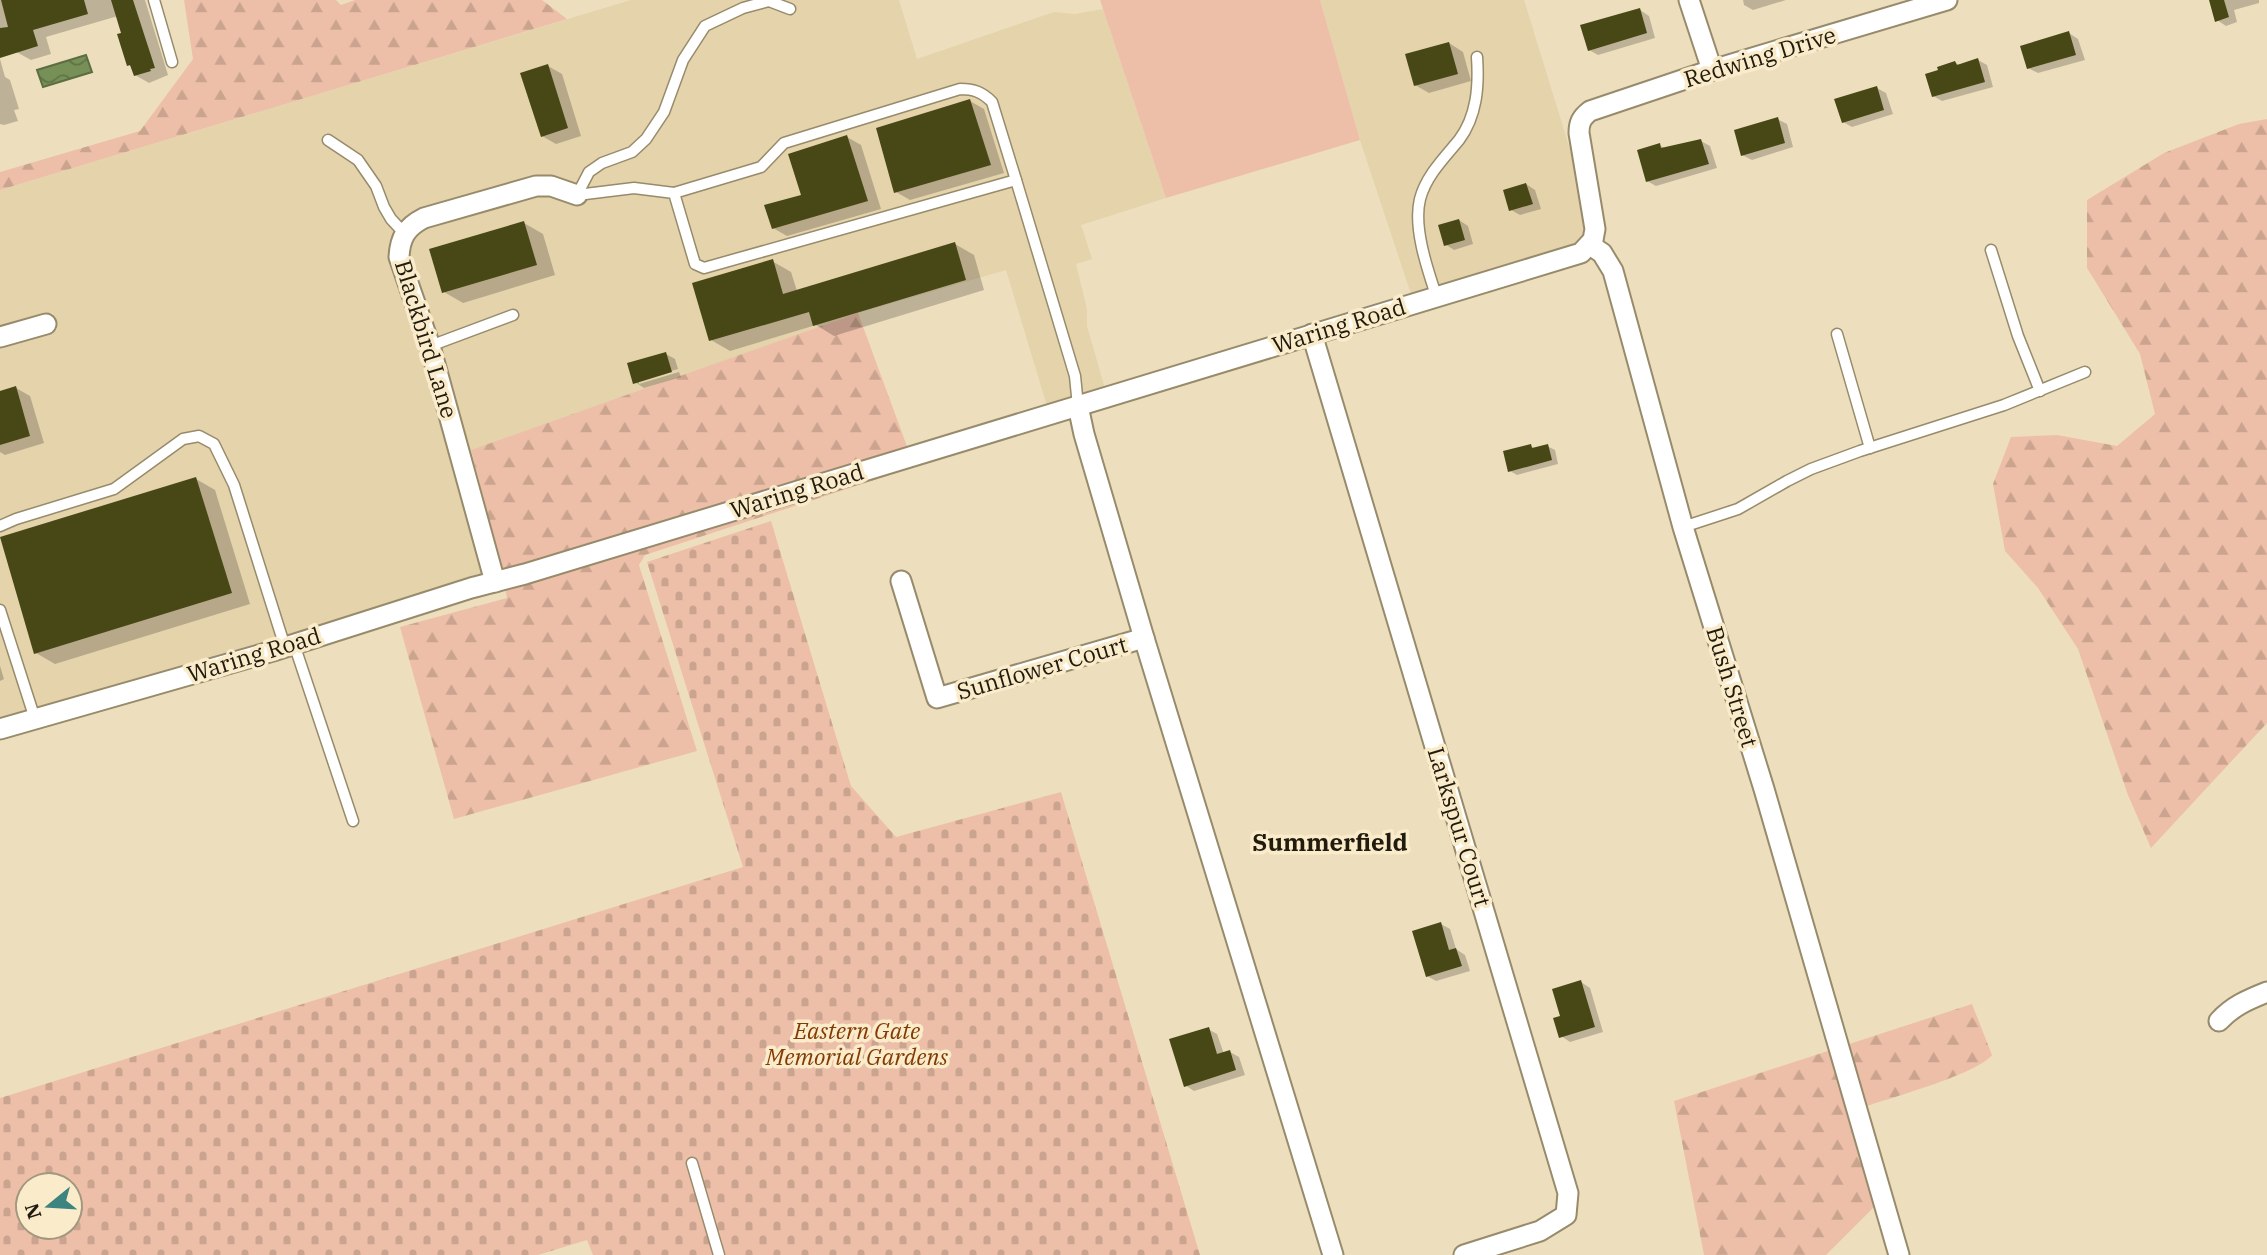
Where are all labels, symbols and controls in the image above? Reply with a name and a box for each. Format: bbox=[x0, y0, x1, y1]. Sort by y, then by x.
street label: Redwing Drive bbox=[1680, 19, 1839, 93]
street label: Blackbird Lane bbox=[389, 256, 465, 421]
street label: Waring Road bbox=[1268, 290, 1409, 360]
street label: Waring Road bbox=[726, 455, 867, 525]
street label: Waring Road bbox=[183, 619, 324, 689]
street label: Bush Street bbox=[1700, 623, 1766, 751]
street label: Sunflower Court bbox=[953, 628, 1130, 706]
street label: Larkspur Court bbox=[1421, 743, 1498, 910]
district label: Summerfield bbox=[1252, 826, 1408, 858]
park label: Eastern Gate Memorial Gardens bbox=[765, 1015, 949, 1071]
north arrow bbox=[14, 1171, 84, 1241]
text: N bbox=[19, 1200, 47, 1222]

